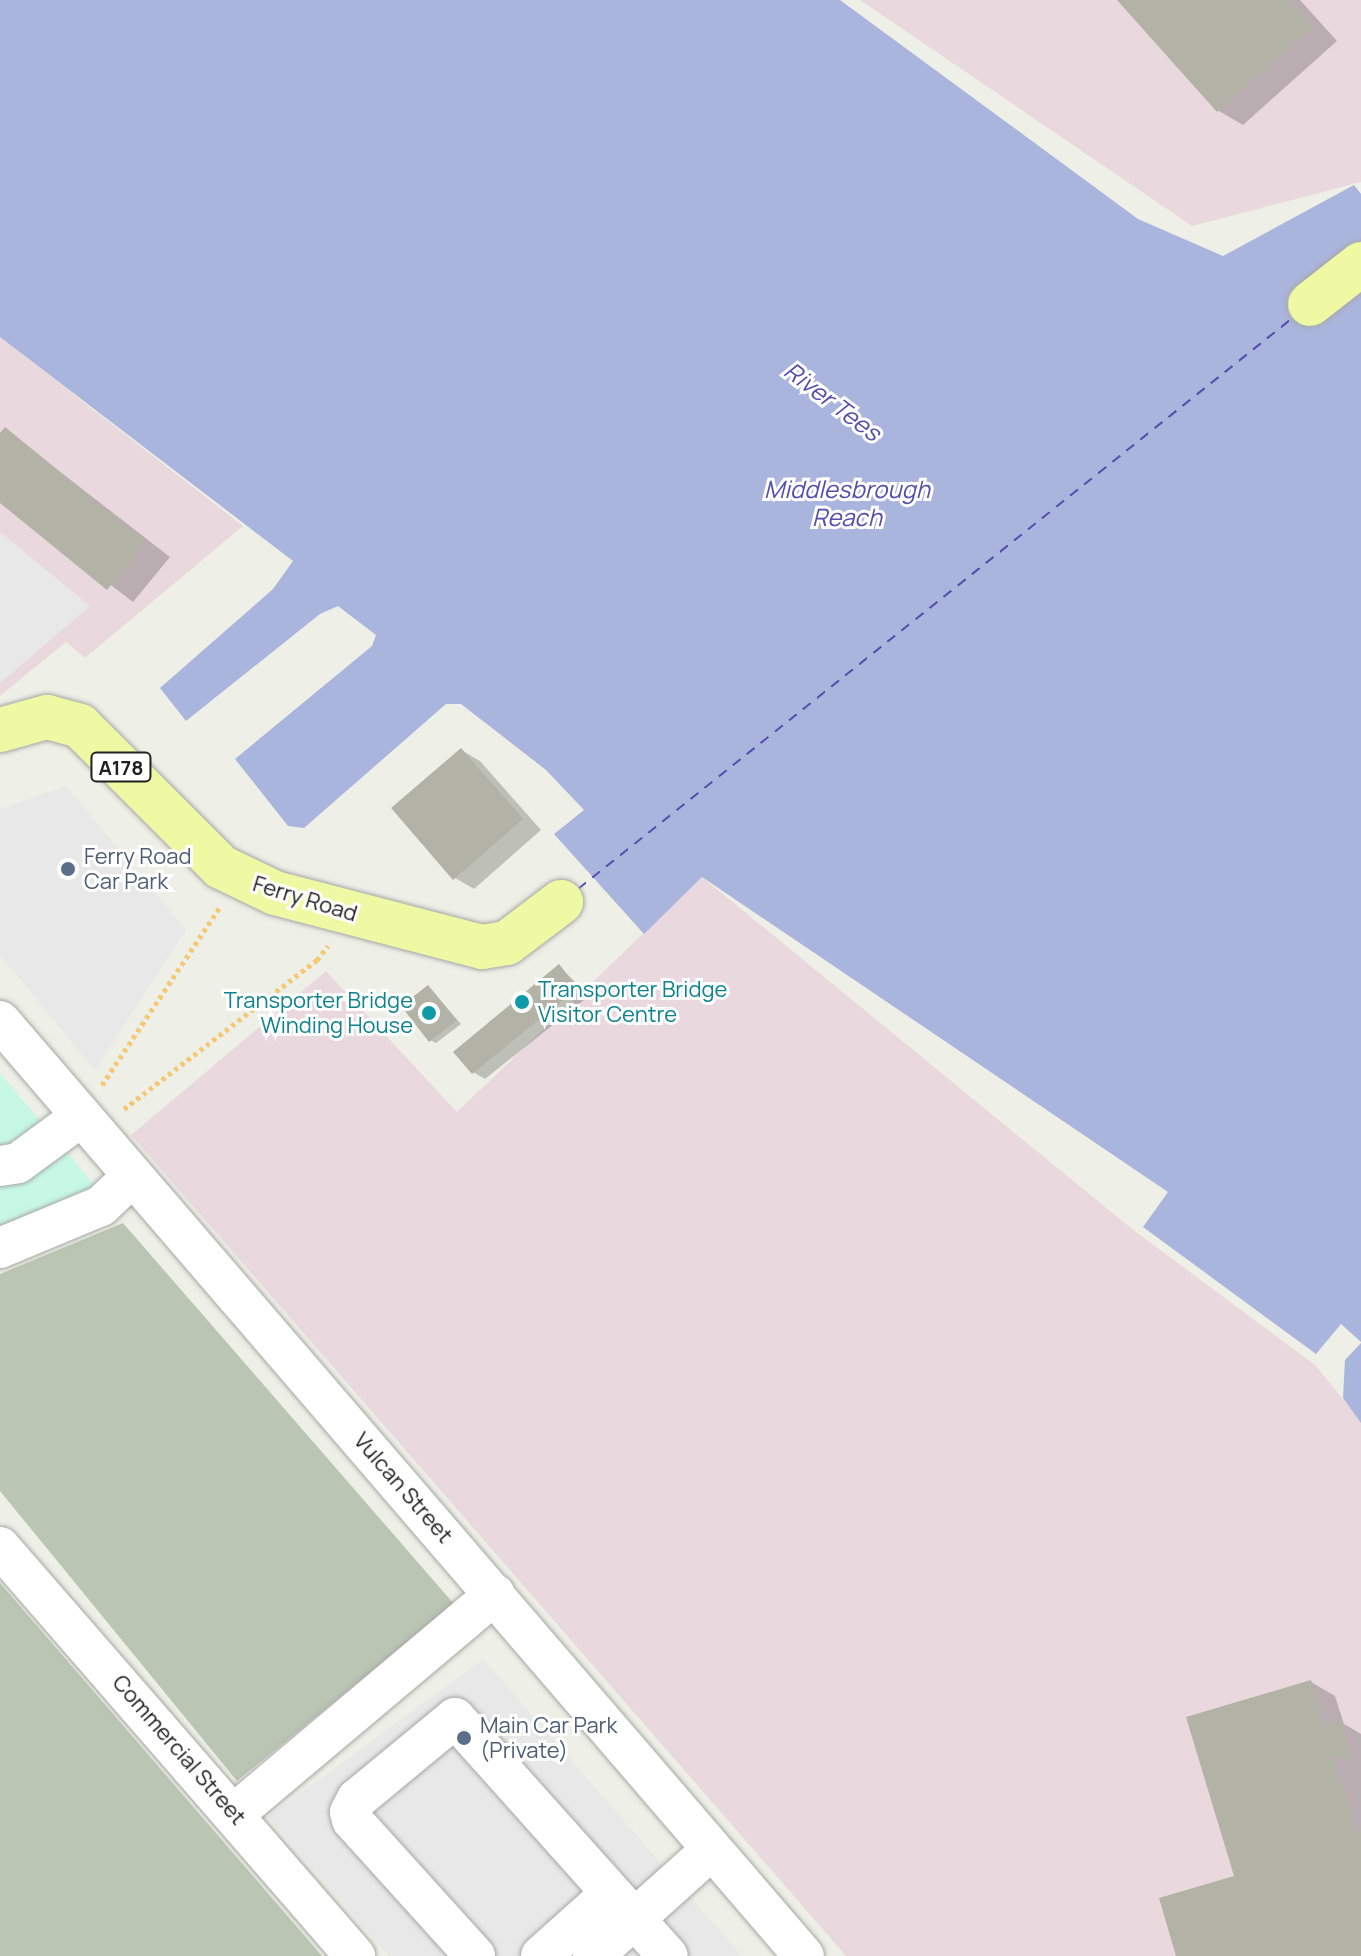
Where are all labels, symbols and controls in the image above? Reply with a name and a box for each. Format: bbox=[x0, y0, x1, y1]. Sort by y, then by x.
water label: River Tees bbox=[779, 356, 887, 446]
water label: Middlesbrough Reach bbox=[764, 475, 930, 531]
road number: A178 bbox=[89, 751, 153, 783]
place label: Ferry Road Car Park bbox=[84, 843, 191, 894]
marker: Ferry Road Car Park bbox=[59, 860, 77, 878]
street label: Ferry Road bbox=[250, 871, 360, 927]
place label: Transporter Bridge Visitor Centre bbox=[538, 976, 727, 1028]
place label: Transporter Bridge Winding House bbox=[224, 987, 413, 1038]
marker: Transporter Bridge Visitor Centre bbox=[513, 993, 531, 1011]
marker: Transporter Bridge Winding House bbox=[420, 1004, 438, 1022]
street label: Vulcan Street bbox=[348, 1428, 458, 1548]
street label: Commercial Street bbox=[107, 1670, 251, 1830]
place label: Main Car Park (Private) bbox=[480, 1712, 617, 1764]
marker: Main Car Park (Private) bbox=[455, 1729, 473, 1747]

